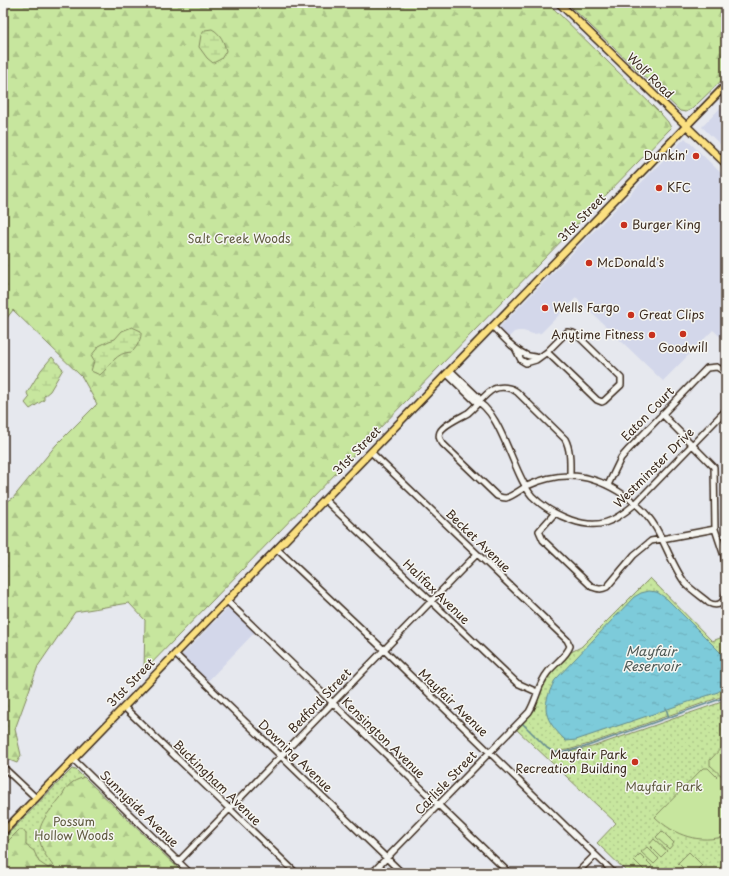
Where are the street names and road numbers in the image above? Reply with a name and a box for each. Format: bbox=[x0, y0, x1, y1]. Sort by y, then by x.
street label: Wolf Road bbox=[623, 48, 678, 102]
street label: 31st Street bbox=[553, 188, 610, 246]
street label: Eaton Court bbox=[617, 382, 678, 444]
street label: 31st Street bbox=[328, 421, 385, 479]
street label: Westminster Drive bbox=[609, 423, 698, 512]
street label: Becket Avenue bbox=[442, 505, 516, 576]
street label: Halifax Avenue bbox=[399, 555, 474, 628]
street label: 31st Street bbox=[102, 653, 159, 711]
street label: Bedford Street bbox=[284, 664, 355, 737]
street label: Mayfair Avenue bbox=[415, 664, 493, 741]
street label: Kensington Avenue bbox=[338, 693, 430, 782]
street label: Downing Avenue bbox=[254, 715, 337, 796]
street label: Buckingham Avenue bbox=[170, 735, 266, 829]
street label: Carlisle Street bbox=[410, 746, 480, 818]
street label: Sunnyside Avenue bbox=[96, 766, 184, 851]

